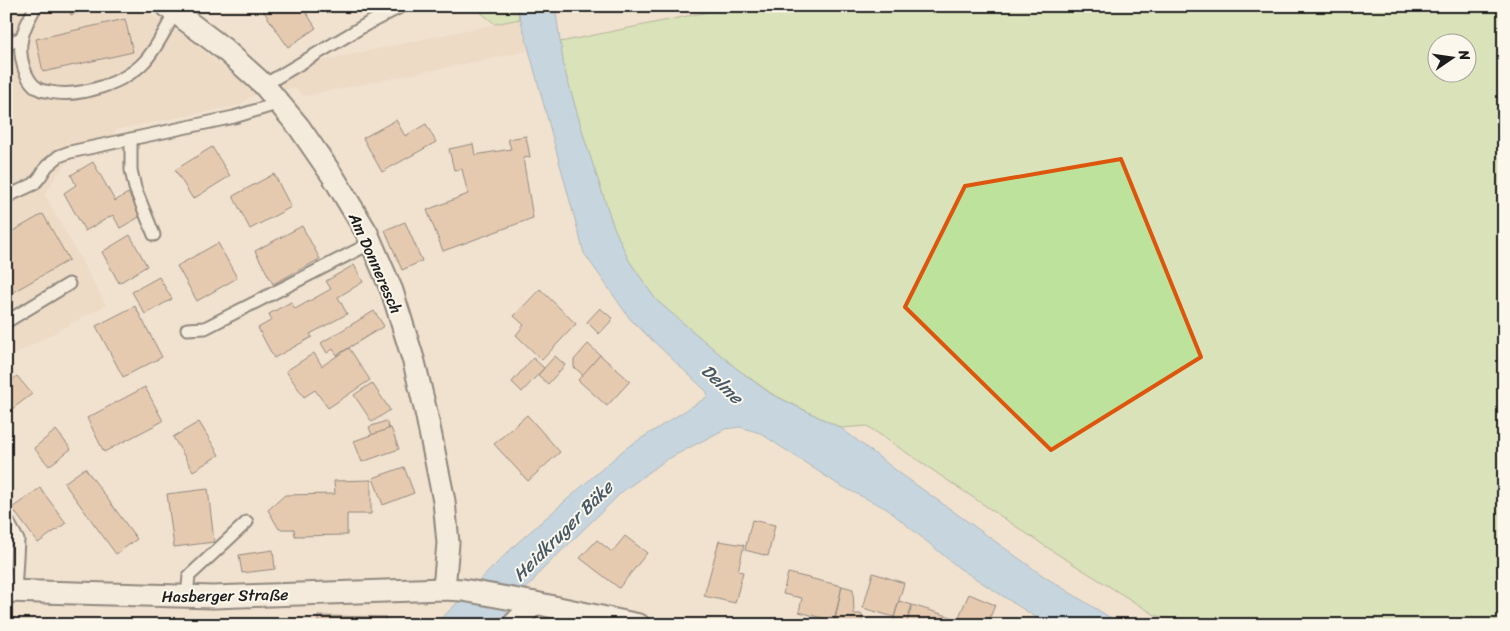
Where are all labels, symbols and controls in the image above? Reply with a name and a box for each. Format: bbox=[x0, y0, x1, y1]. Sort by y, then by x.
north arrow bbox=[1428, 32, 1478, 82]
text: N bbox=[1451, 47, 1478, 63]
street label: Am Donneresch bbox=[340, 207, 411, 319]
water label: Delme bbox=[693, 356, 752, 413]
water label: Heidkruger Bäke bbox=[505, 472, 622, 589]
street label: Hasberger Straße bbox=[161, 580, 289, 611]

